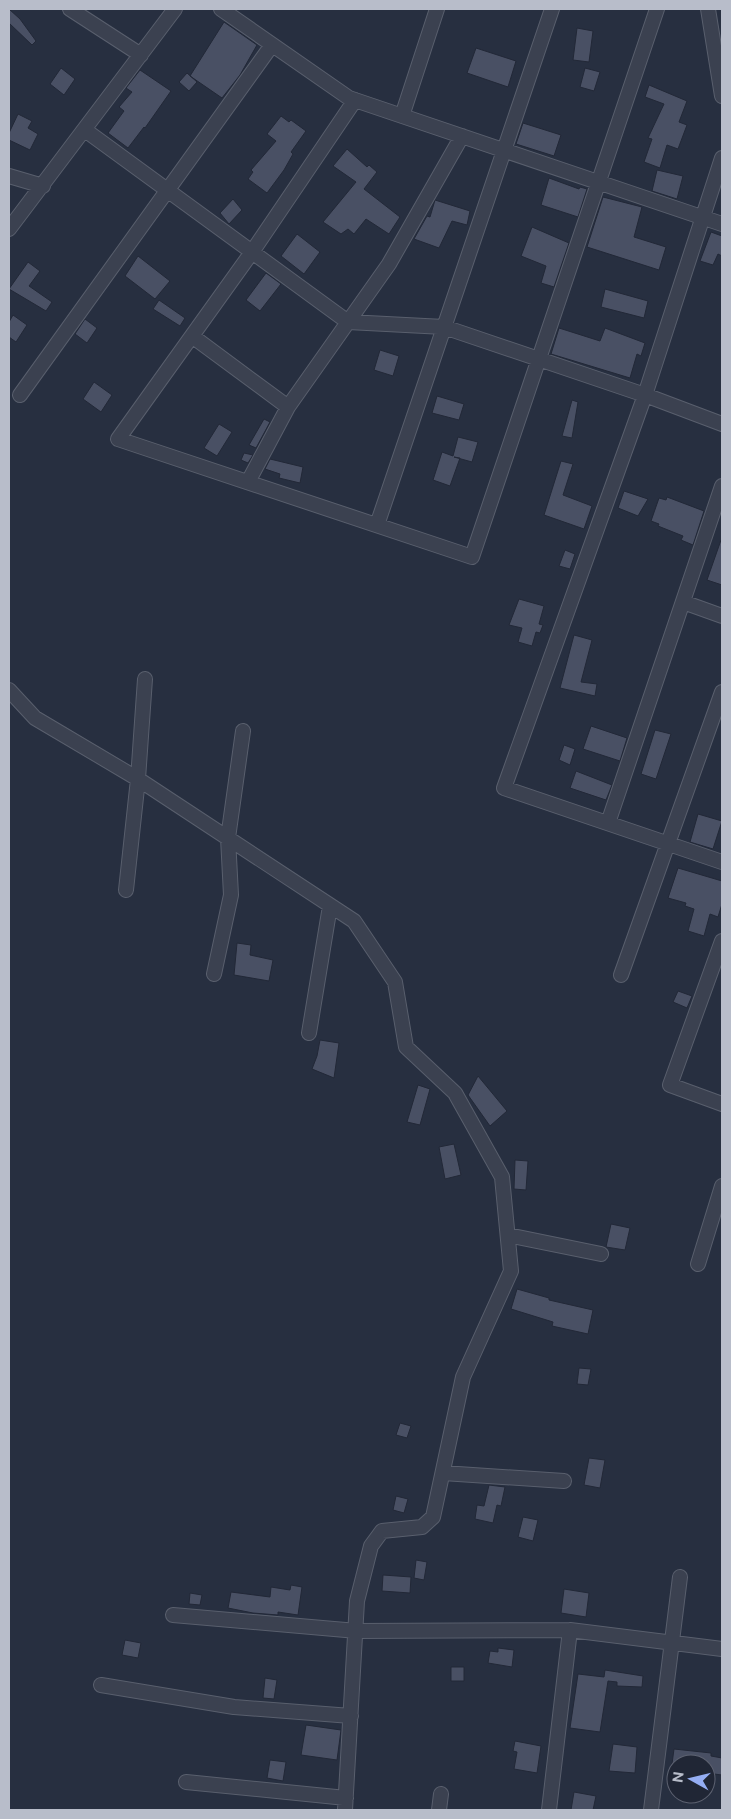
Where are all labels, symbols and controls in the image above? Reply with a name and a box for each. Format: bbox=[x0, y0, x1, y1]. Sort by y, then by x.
north arrow bbox=[666, 1754, 716, 1804]
text: N bbox=[669, 1771, 687, 1784]

